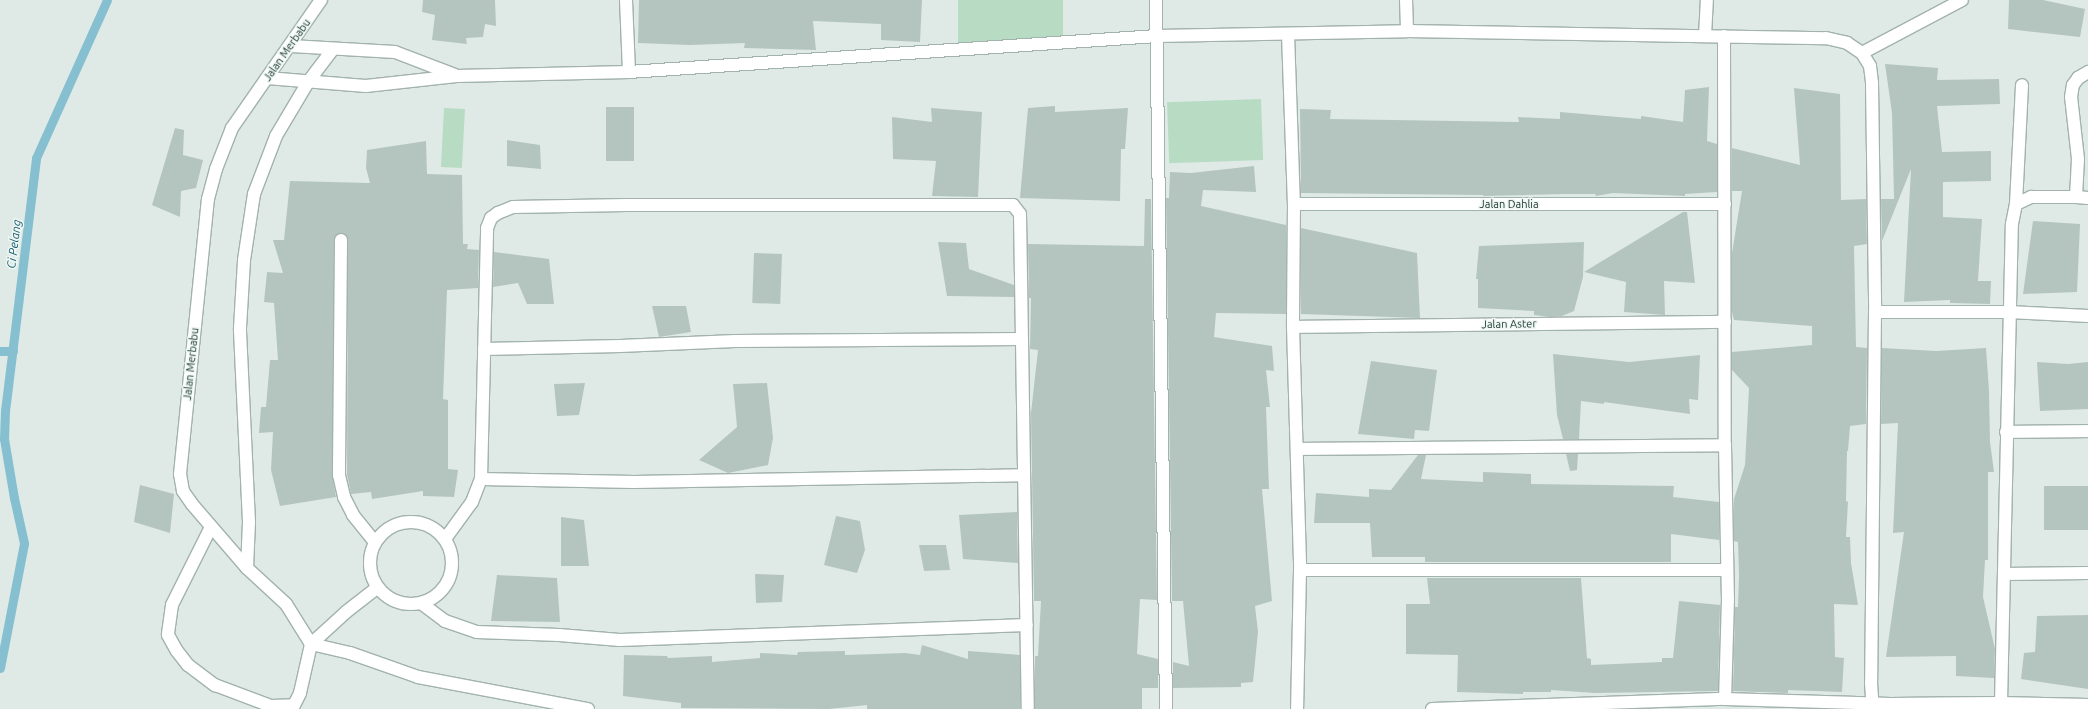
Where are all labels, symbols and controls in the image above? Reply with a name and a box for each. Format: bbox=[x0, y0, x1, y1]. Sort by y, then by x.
street label: Jalan Merbabu bbox=[261, 16, 313, 84]
street label: Jalan Dahlia bbox=[1479, 197, 1539, 211]
water label: Ci Pelang bbox=[4, 219, 24, 269]
street label: Jalan Aster bbox=[1481, 317, 1537, 331]
street label: Jalan Merbabu bbox=[181, 327, 201, 401]

